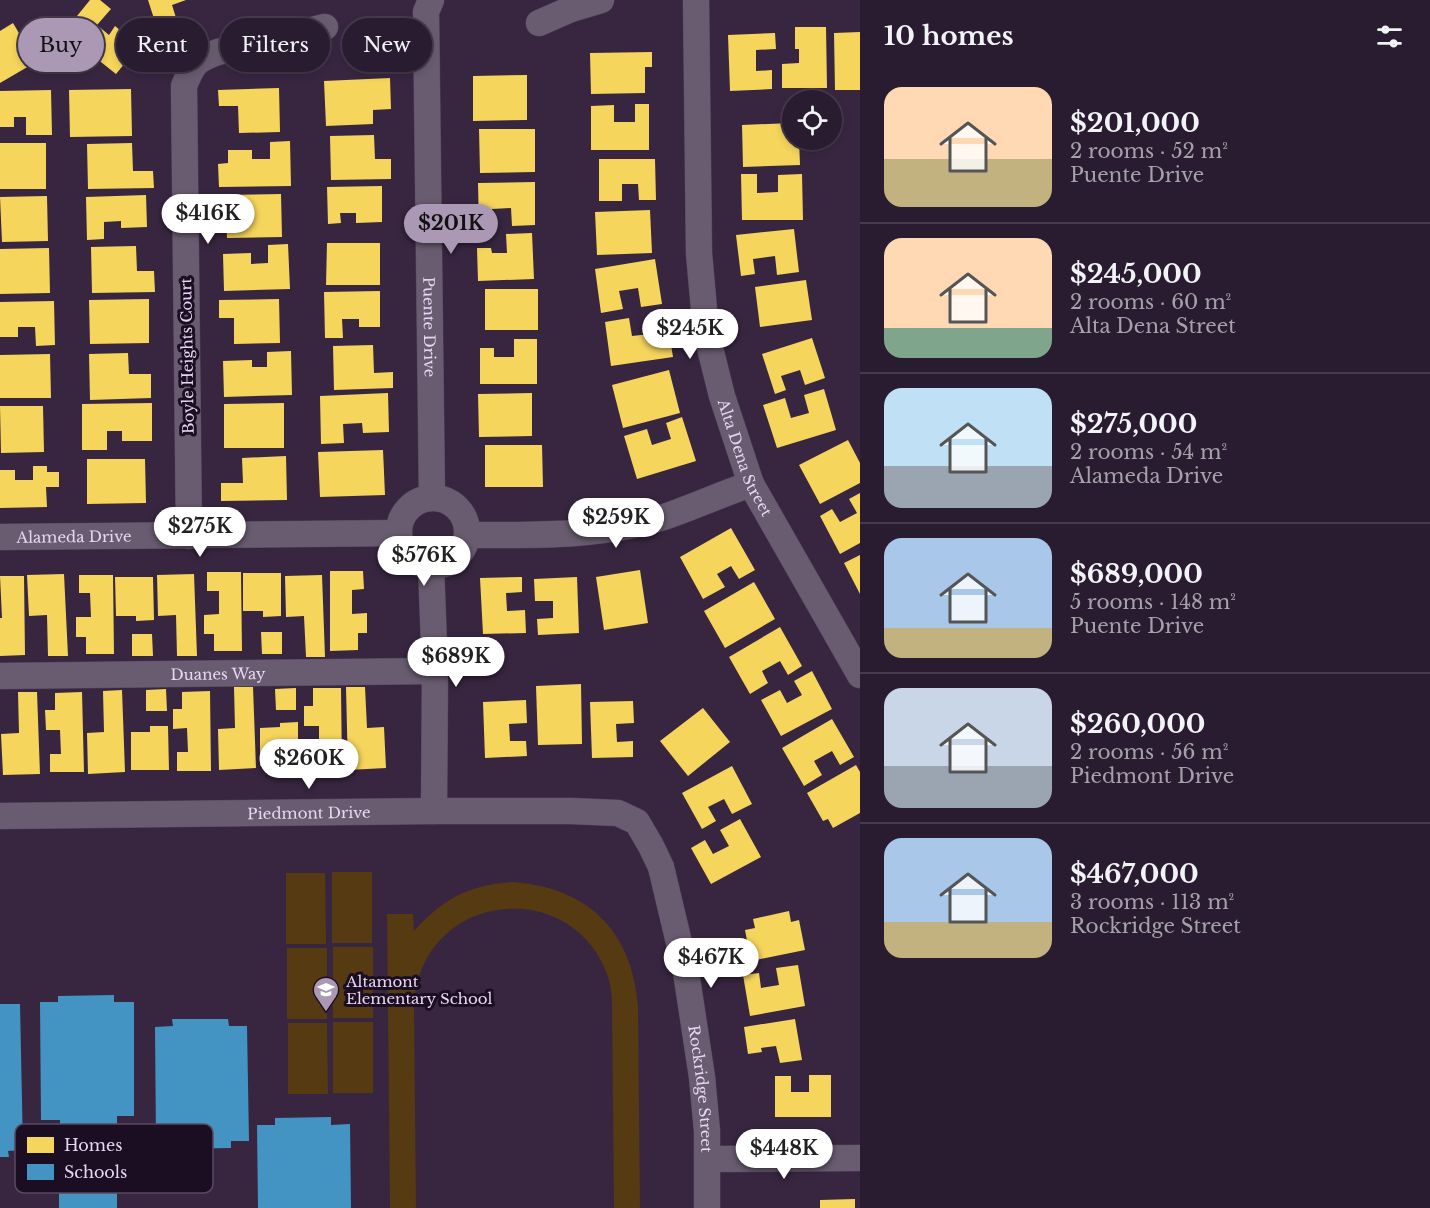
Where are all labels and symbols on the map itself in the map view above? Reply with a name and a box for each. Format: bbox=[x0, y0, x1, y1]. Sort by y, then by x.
pin: $416K bbox=[166, 194, 250, 245]
pin: $201K bbox=[409, 204, 493, 255]
street label: Puente Drive bbox=[420, 276, 440, 378]
street label: Boyle Heights Court bbox=[176, 277, 198, 434]
pin: $245K bbox=[648, 309, 732, 360]
street label: Alta Dena Street bbox=[714, 395, 777, 520]
pin: $259K bbox=[574, 498, 658, 549]
pin: $275K bbox=[158, 507, 242, 558]
street label: Alameda Drive bbox=[15, 526, 132, 546]
pin: $576K bbox=[382, 536, 466, 587]
pin: $689K bbox=[414, 637, 498, 688]
street label: Duanes Way bbox=[170, 663, 266, 684]
pin: $260K bbox=[267, 739, 351, 790]
street label: Piedmont Drive bbox=[247, 802, 371, 823]
pin: $467K bbox=[669, 938, 753, 989]
place label: Altamont Elementary School bbox=[345, 972, 493, 1008]
school or university icon: Altamont Elementary School bbox=[311, 975, 341, 1013]
street label: Rockridge Street bbox=[685, 1024, 717, 1153]
legend bbox=[15, 1124, 213, 1193]
pin: $448K bbox=[742, 1129, 826, 1180]
text: Homes bbox=[64, 1135, 122, 1155]
text: Schools bbox=[64, 1162, 127, 1182]

